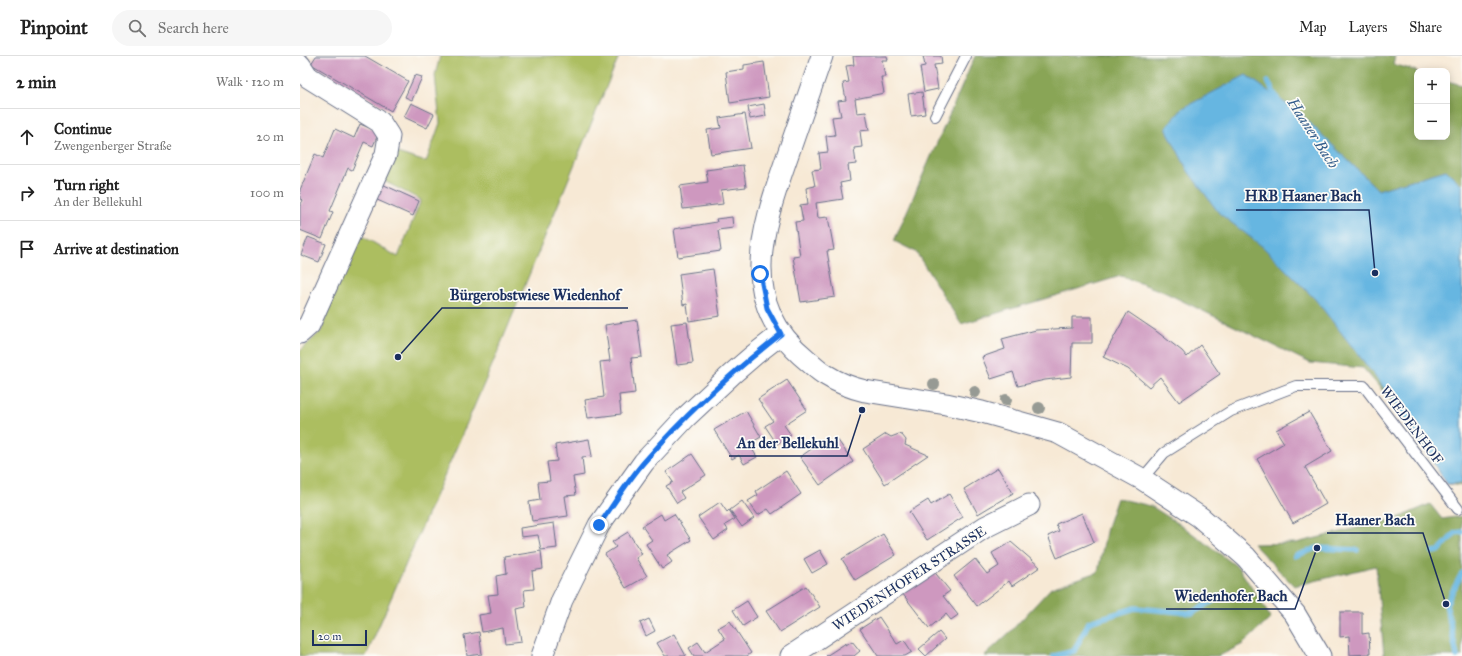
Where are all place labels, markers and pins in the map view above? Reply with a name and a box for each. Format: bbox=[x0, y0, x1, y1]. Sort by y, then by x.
callout: HRB Haaner Bach bbox=[1236, 183, 1369, 210]
callout: Bürgerobstwiese Wiedenhof bbox=[442, 281, 628, 308]
callout: An der Bellekuhl bbox=[729, 429, 847, 456]
callout: Haaner Bach bbox=[1327, 506, 1423, 533]
callout: Wiedenhofer Bach bbox=[1166, 582, 1295, 609]

